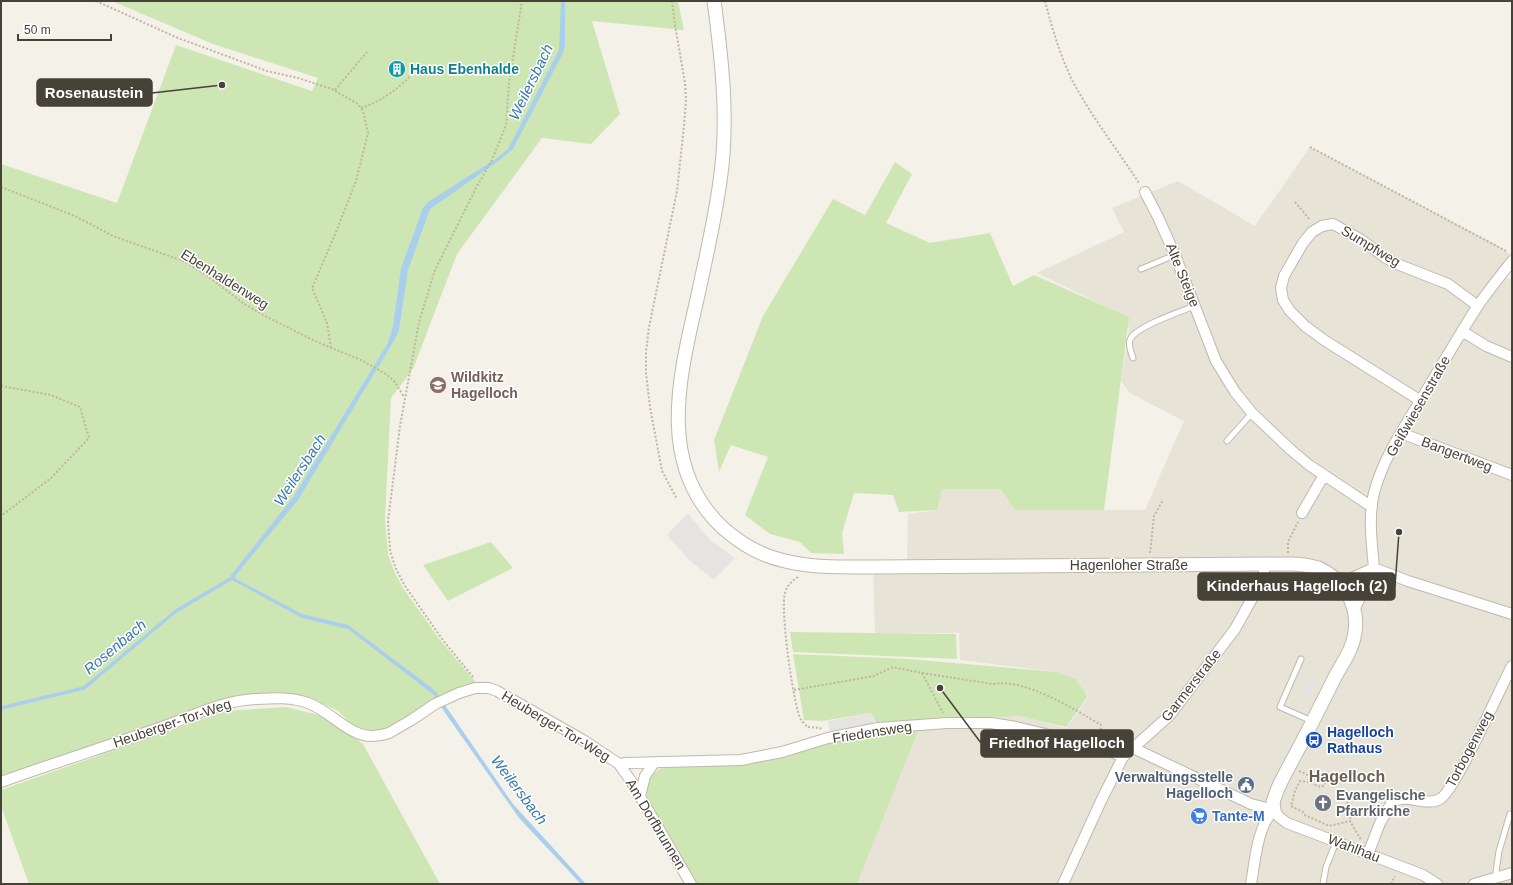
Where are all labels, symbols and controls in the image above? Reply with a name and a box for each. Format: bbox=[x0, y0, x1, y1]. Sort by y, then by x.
scale bar bbox=[18, 16, 111, 42]
text: 50 m bbox=[24, 23, 51, 37]
water label: Weilersbach bbox=[505, 41, 556, 122]
building icon: Haus Ebenhalde bbox=[387, 59, 407, 79]
place label: Haus Ebenhalde bbox=[410, 61, 519, 77]
callout: Rosenaustein bbox=[37, 79, 152, 106]
text: Rosenaustein bbox=[45, 84, 143, 101]
street label: Sumpfweg bbox=[1339, 222, 1403, 270]
street label: Alte Steige bbox=[1163, 241, 1203, 310]
street label: Ebenhaldenweg bbox=[178, 246, 272, 312]
street label: Geißwiesenstraße bbox=[1383, 353, 1453, 459]
place label: Wildkitz Hagelloch bbox=[451, 369, 518, 401]
school or university icon: Wildkitz Hagelloch bbox=[428, 375, 448, 395]
water label: Weilersbach bbox=[270, 431, 329, 509]
street label: Bangertweg bbox=[1419, 433, 1495, 475]
street label: Hagenloher Straße bbox=[1070, 557, 1188, 573]
callout: Kinderhaus Hagelloch (2) bbox=[1198, 573, 1395, 600]
text: Kinderhaus Hagelloch (2) bbox=[1207, 577, 1387, 594]
water label: Rosenbach bbox=[80, 616, 149, 678]
street label: Garmerstraße bbox=[1158, 646, 1224, 724]
street label: Heuberger-Tor-Weg bbox=[499, 687, 613, 765]
street label: Heuberger-Tor-Weg bbox=[111, 695, 233, 751]
street label: Torbogenweg bbox=[1442, 708, 1496, 790]
street label: Friedensweg bbox=[831, 718, 913, 746]
place label: Hagelloch Rathaus bbox=[1327, 724, 1394, 756]
callout: Friedhof Hagelloch bbox=[981, 730, 1133, 757]
bus stop icon: Hagelloch Rathaus bbox=[1304, 730, 1324, 750]
text: Friedhof Hagelloch bbox=[989, 734, 1125, 751]
water label: Weilersbach bbox=[488, 752, 551, 828]
district label: Hagelloch bbox=[1309, 768, 1385, 785]
place label: Verwaltungsstelle Hagelloch bbox=[1115, 769, 1233, 801]
public building icon: Verwaltungsstelle Hagelloch bbox=[1236, 775, 1256, 795]
street label: Am Dorfbrunnen bbox=[623, 776, 689, 872]
place label: Evangelische Pfarrkirche bbox=[1336, 787, 1426, 819]
church icon: Evangelische Pfarrkirche bbox=[1313, 793, 1333, 813]
supermarket icon: Tante-M bbox=[1189, 806, 1209, 826]
place label: Tante-M bbox=[1212, 808, 1265, 824]
street label: Wahlhau bbox=[1326, 831, 1382, 865]

